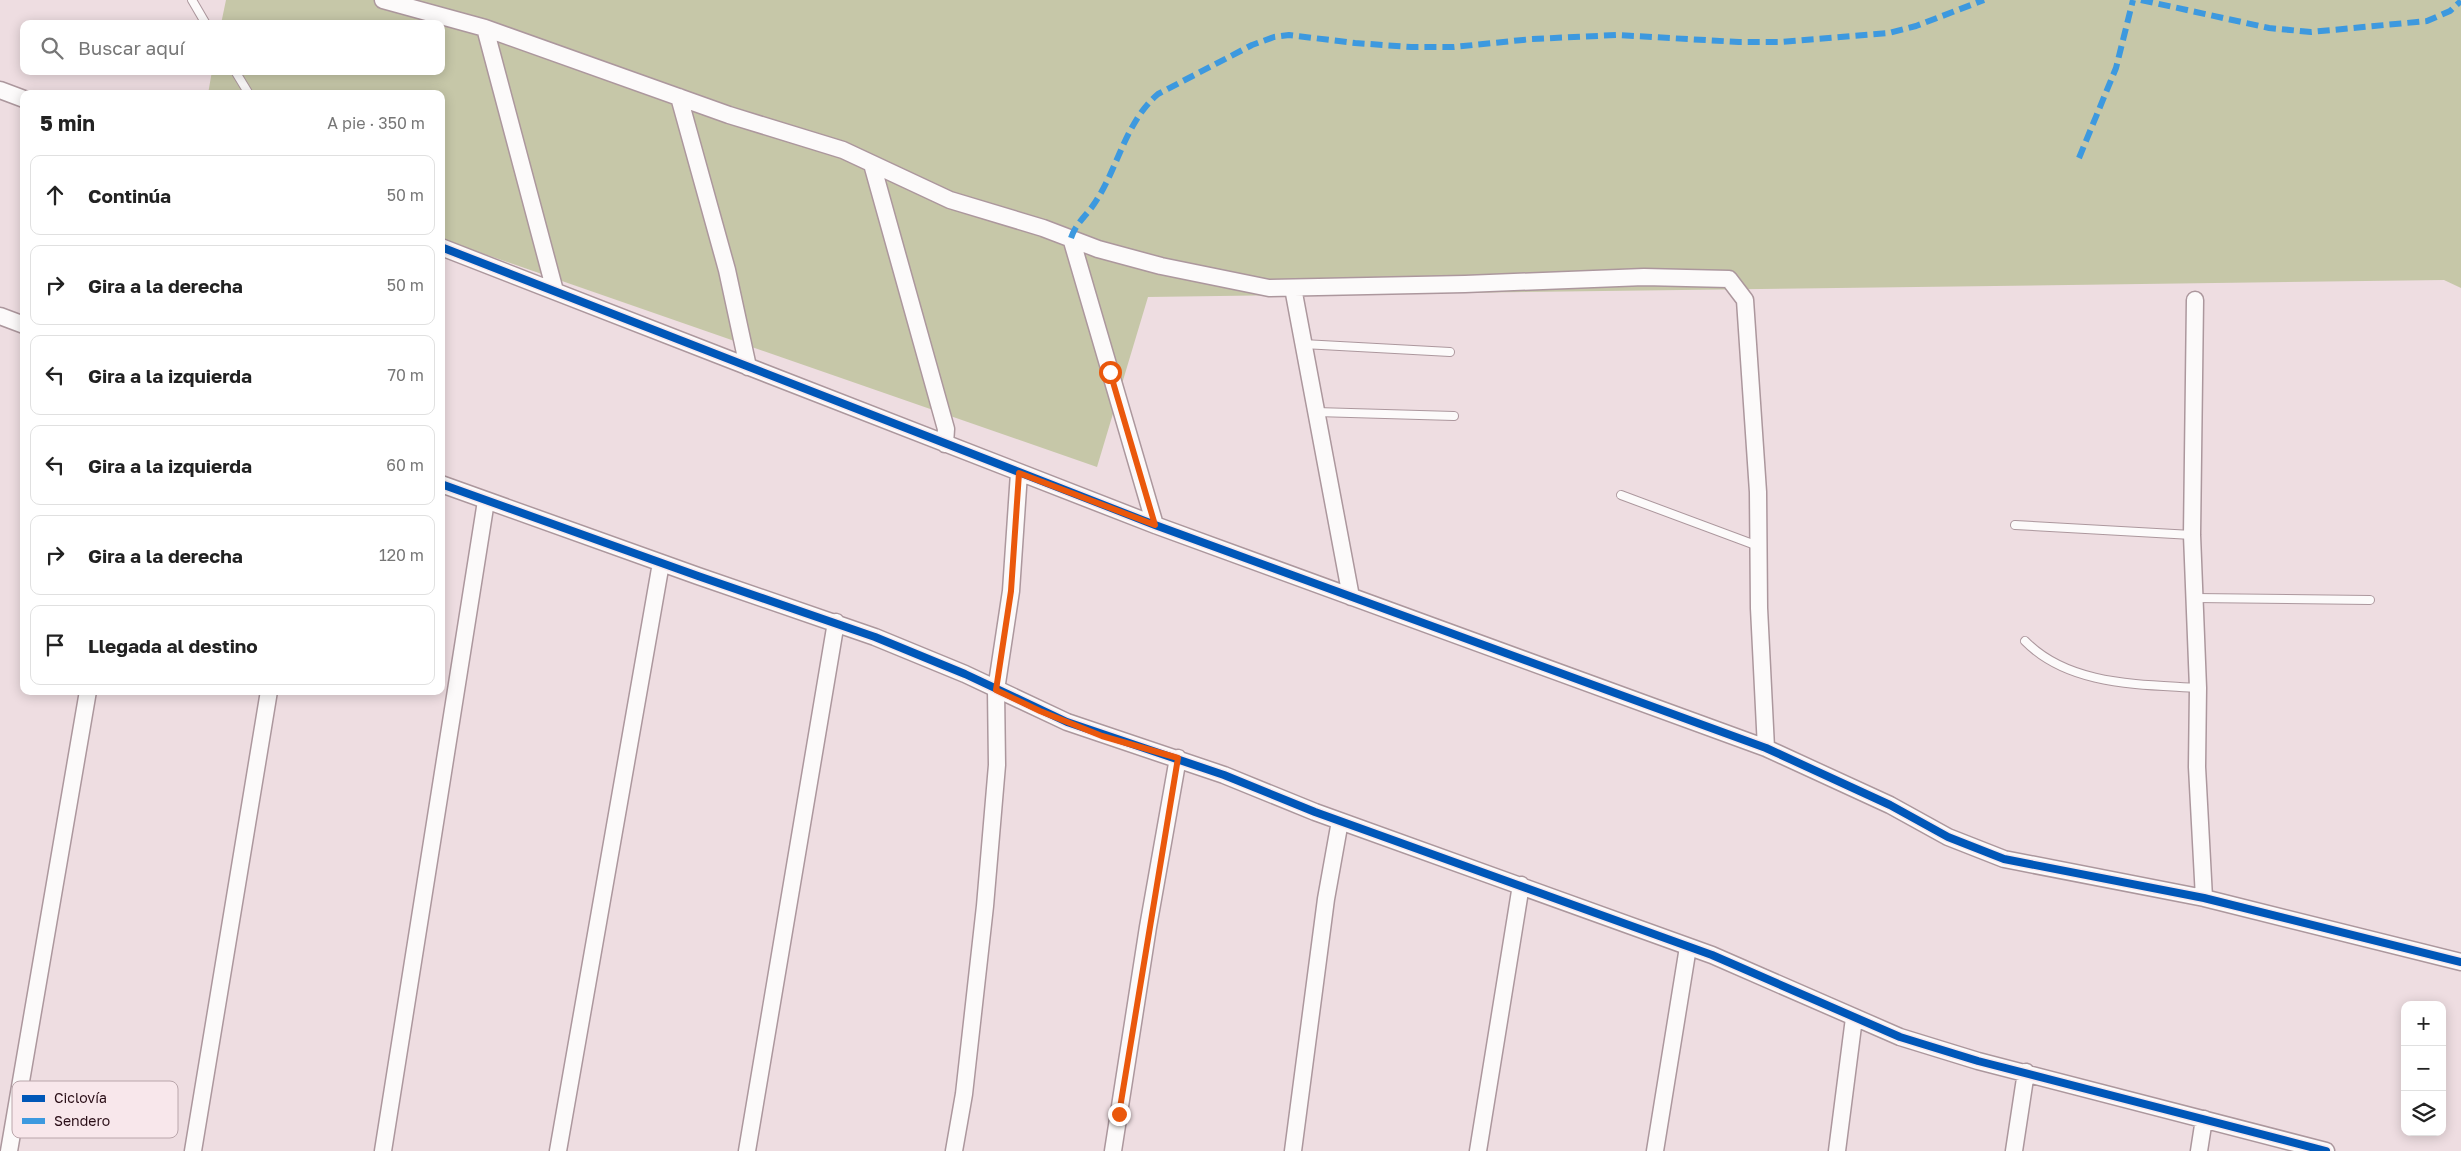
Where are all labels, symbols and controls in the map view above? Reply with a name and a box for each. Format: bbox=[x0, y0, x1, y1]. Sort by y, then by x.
search box bbox=[20, 20, 445, 75]
icon: search bbox=[38, 34, 66, 62]
text: Buscar aquí bbox=[78, 36, 185, 59]
text: 5 min bbox=[40, 110, 95, 136]
text: A pie · 350 m bbox=[327, 113, 425, 133]
icon: ahead bbox=[41, 181, 69, 209]
text: Continúa bbox=[88, 184, 171, 207]
text: 50 m bbox=[387, 185, 424, 205]
icon: right bbox=[41, 271, 69, 299]
text: Gira a la derecha bbox=[88, 274, 243, 297]
text: 50 m bbox=[387, 275, 424, 295]
icon: left bbox=[41, 361, 69, 389]
route start bbox=[1099, 361, 1122, 384]
text: Gira a la izquierda bbox=[88, 364, 252, 387]
text: 70 m bbox=[387, 365, 424, 385]
icon: left bbox=[41, 451, 69, 479]
text: Gira a la izquierda bbox=[88, 454, 252, 477]
text: 60 m bbox=[386, 455, 424, 475]
icon: right bbox=[41, 541, 69, 569]
text: Gira a la derecha bbox=[88, 544, 243, 567]
text: 120 m bbox=[379, 545, 424, 565]
icon: arrive bbox=[41, 631, 69, 659]
text: Llegada al destino bbox=[88, 634, 258, 657]
map controls bbox=[2401, 1001, 2446, 1136]
button: + bbox=[2401, 1001, 2446, 1046]
button: − bbox=[2401, 1046, 2446, 1091]
legend bbox=[12, 1081, 178, 1138]
text: Ciclovía bbox=[54, 1089, 107, 1106]
button: layers bbox=[2401, 1091, 2446, 1136]
route end bbox=[1108, 1103, 1131, 1126]
text: Sendero bbox=[54, 1112, 110, 1129]

